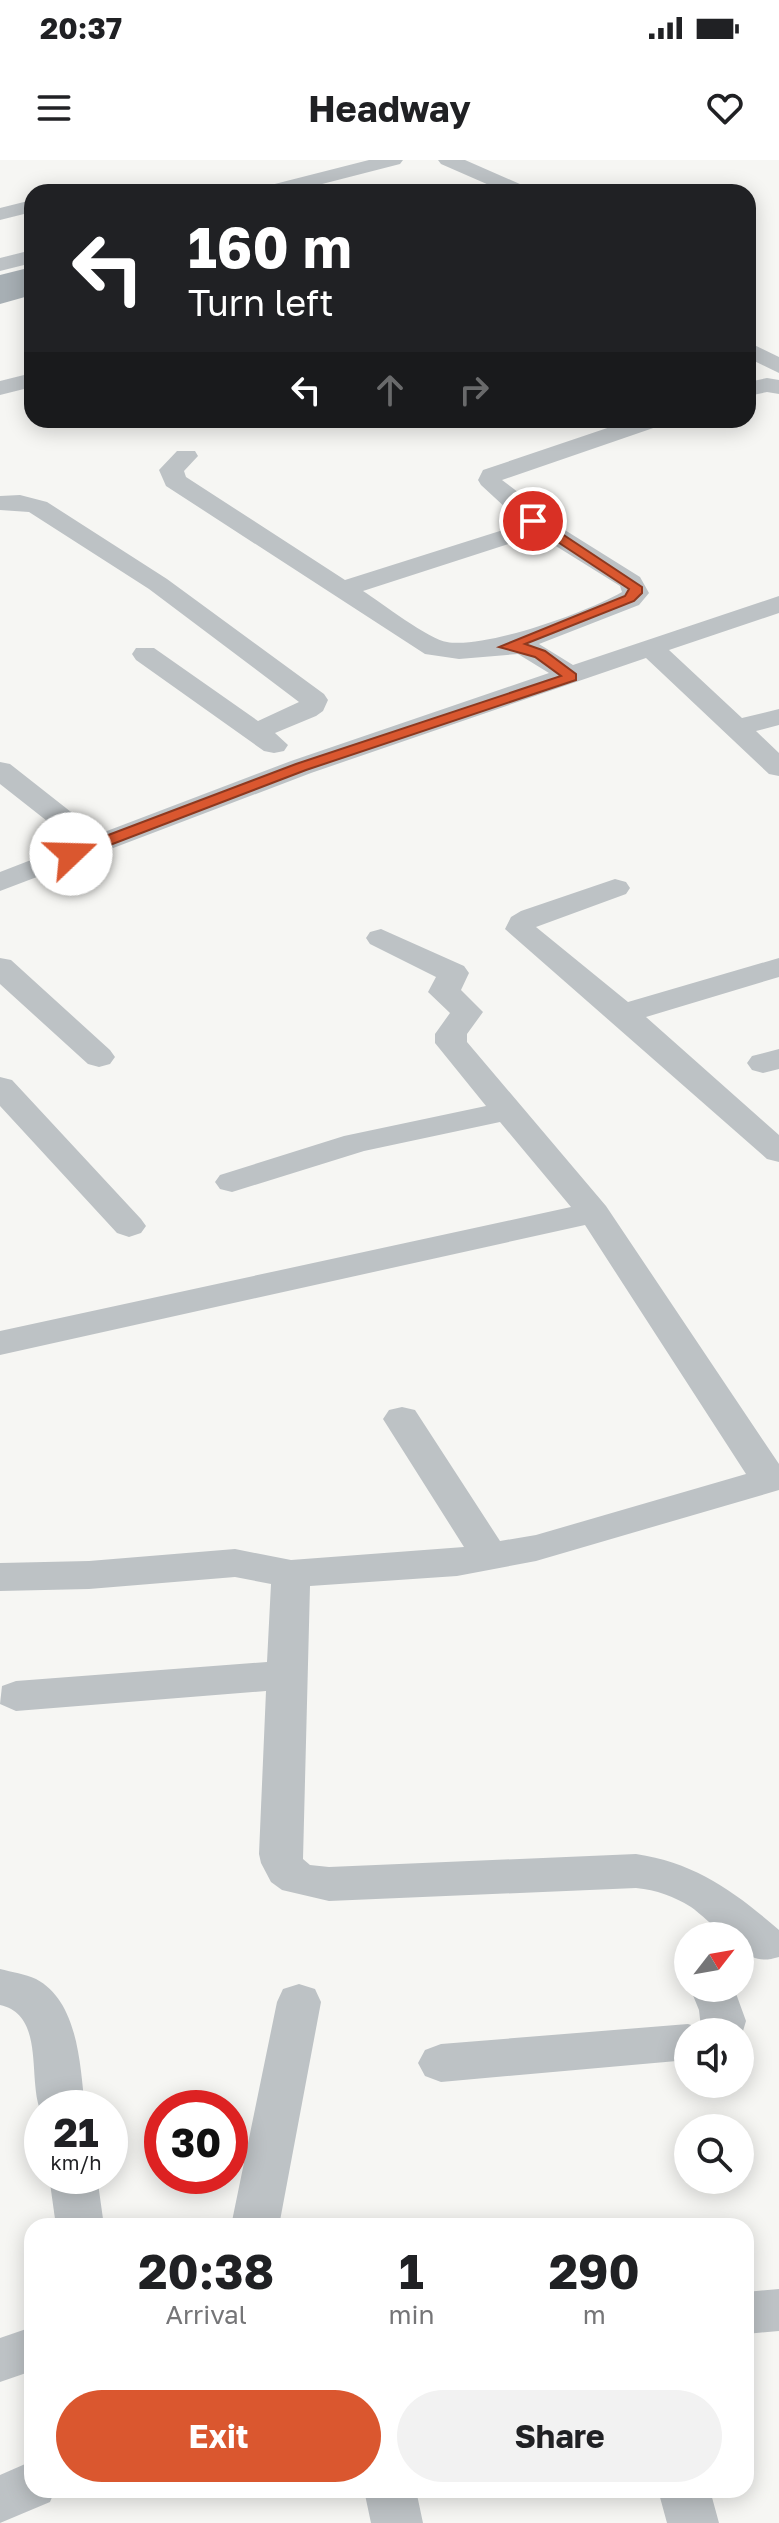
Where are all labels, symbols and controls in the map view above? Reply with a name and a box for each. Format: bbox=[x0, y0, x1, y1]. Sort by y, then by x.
text: 20:37 bbox=[40, 10, 122, 46]
icon: menu bbox=[32, 86, 76, 130]
icon: heart bbox=[703, 86, 747, 130]
text: Headway bbox=[308, 87, 471, 130]
text: 160 m bbox=[188, 213, 352, 280]
icon: left bbox=[56, 216, 160, 320]
text: Turn left bbox=[188, 281, 334, 324]
icon: left bbox=[284, 368, 328, 412]
icon: ahead bbox=[368, 368, 412, 412]
icon: right bbox=[452, 368, 496, 412]
pin bbox=[499, 487, 567, 555]
icon: arrive bbox=[511, 499, 555, 543]
position arrow bbox=[29, 812, 113, 896]
north arrow bbox=[674, 1922, 754, 2002]
map controls bbox=[674, 1922, 754, 2194]
button: sound bbox=[674, 2018, 754, 2098]
speed limit sign: 30 bbox=[144, 2090, 248, 2194]
text: 21 bbox=[54, 2108, 99, 2156]
button: search bbox=[674, 2114, 754, 2194]
text: km/h bbox=[51, 2150, 101, 2174]
text: 20:38 bbox=[138, 2242, 274, 2300]
text: 1 bbox=[399, 2242, 424, 2300]
text: 290 bbox=[549, 2242, 640, 2300]
text: Arrival bbox=[165, 2299, 247, 2330]
text: min bbox=[388, 2299, 434, 2330]
text: m bbox=[583, 2299, 606, 2330]
button: Exit bbox=[56, 2390, 381, 2482]
button: Share bbox=[397, 2390, 722, 2482]

